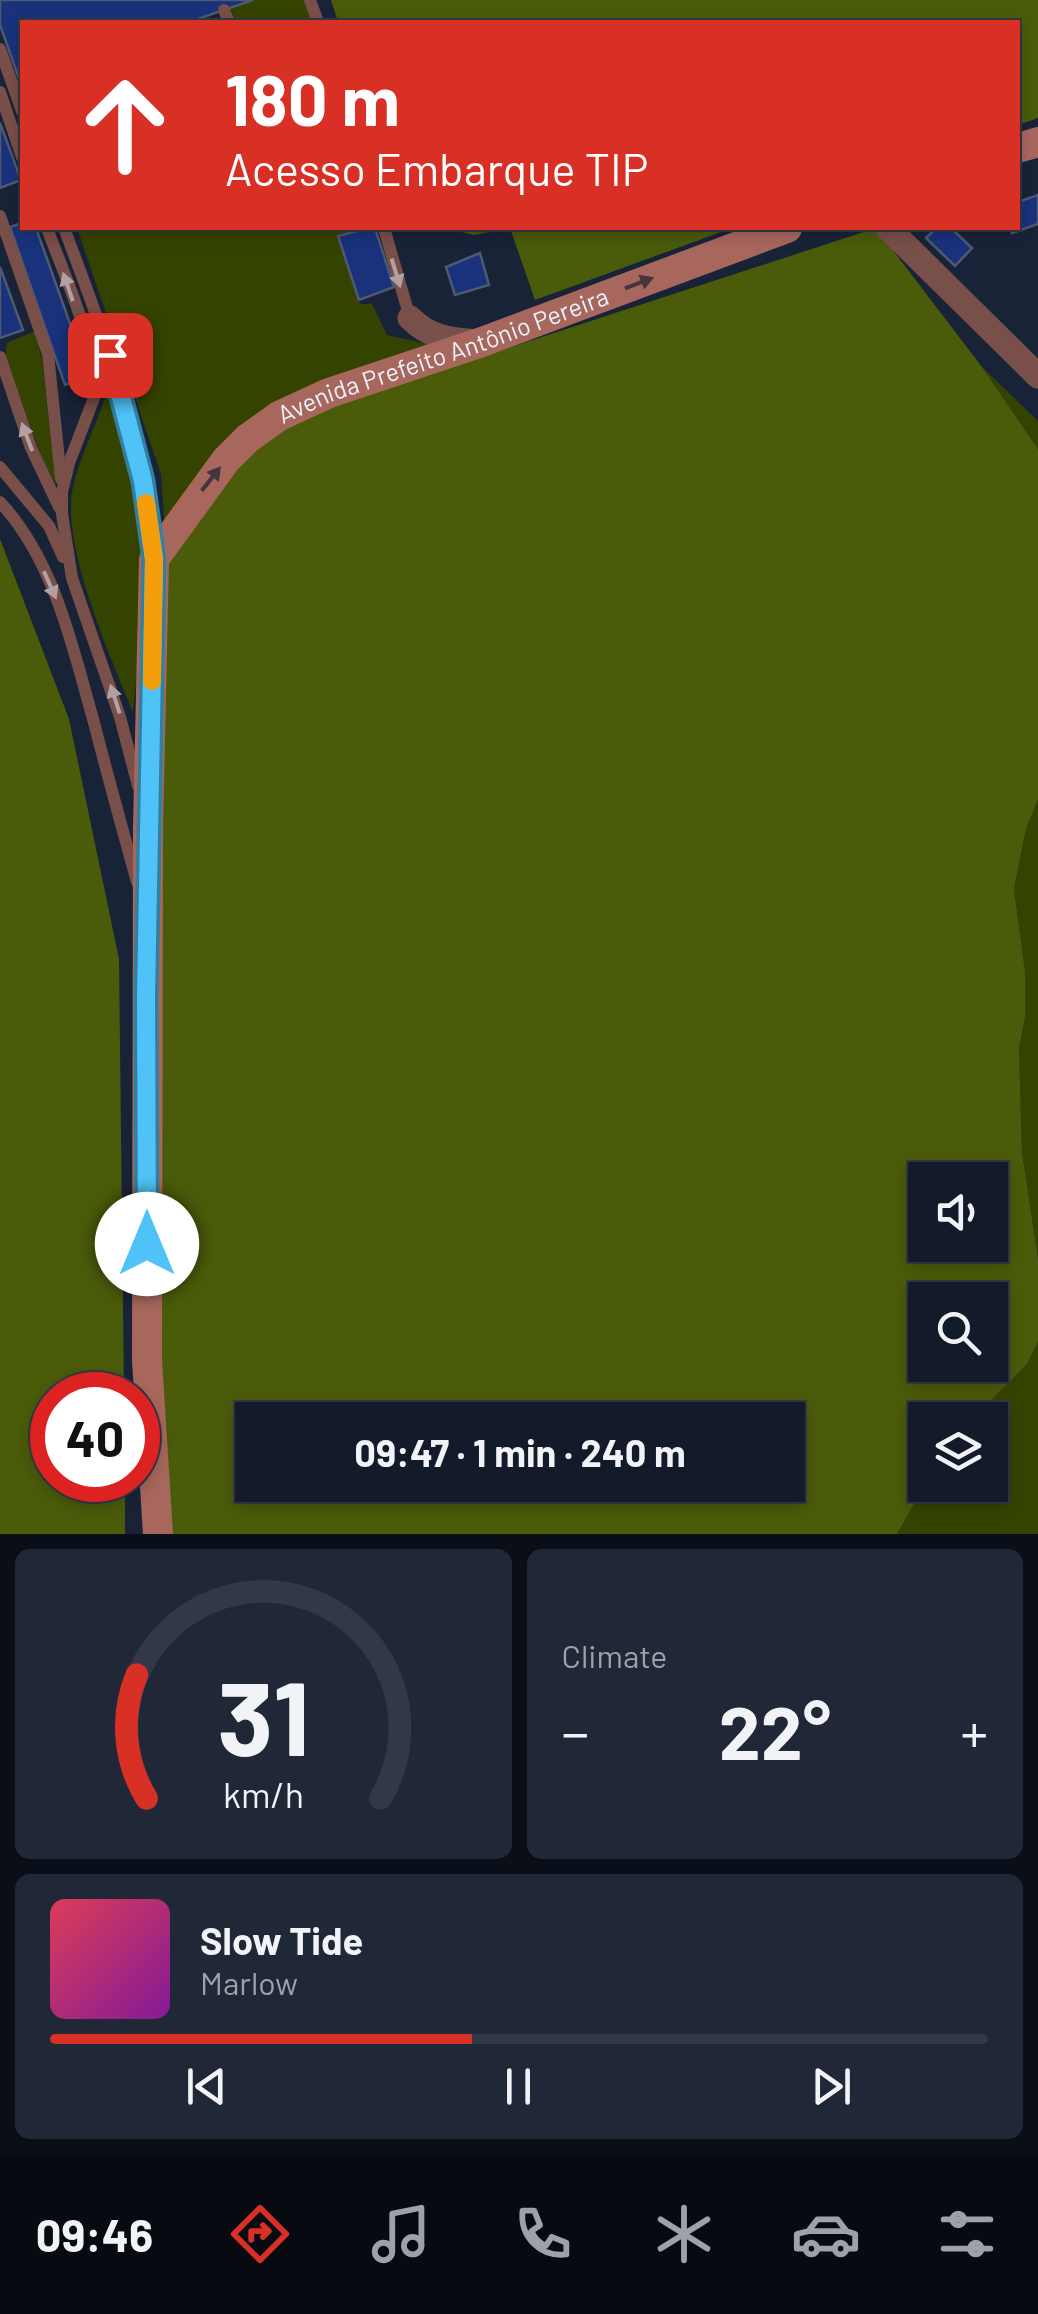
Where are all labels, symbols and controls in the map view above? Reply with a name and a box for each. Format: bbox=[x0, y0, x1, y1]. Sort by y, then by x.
text: 180 m bbox=[225, 56, 400, 140]
icon: ahead bbox=[60, 60, 190, 190]
text: Acesso Embarque TIP bbox=[225, 141, 648, 195]
one-way arrow bbox=[389, 258, 404, 289]
one-way arrow bbox=[59, 271, 74, 301]
one-way arrow bbox=[624, 275, 654, 291]
street label: Avenida Prefeito Antônio Pereira bbox=[272, 280, 612, 429]
pin bbox=[68, 313, 153, 398]
icon: arrive bbox=[83, 328, 138, 383]
one-way arrow bbox=[19, 422, 35, 452]
one-way arrow bbox=[200, 467, 221, 493]
one-way arrow bbox=[42, 570, 58, 600]
one-way arrow bbox=[106, 684, 121, 714]
map controls bbox=[908, 1162, 1008, 1502]
button: sound bbox=[908, 1162, 1008, 1262]
position arrow bbox=[95, 1192, 199, 1296]
button: search bbox=[908, 1282, 1008, 1382]
speed limit sign: 40 bbox=[30, 1372, 160, 1502]
button: layers bbox=[908, 1402, 1008, 1502]
text: 09:47 · 1 min · 240 m bbox=[354, 1429, 686, 1475]
text: Climate bbox=[562, 1636, 667, 1674]
text: 31 bbox=[217, 1652, 310, 1777]
text: 22° bbox=[719, 1685, 831, 1775]
text: − bbox=[562, 1698, 589, 1764]
text: + bbox=[960, 1698, 988, 1764]
text: km/h bbox=[223, 1772, 304, 1815]
text: Slow Tide bbox=[200, 1917, 363, 1963]
text: Marlow bbox=[200, 1963, 298, 2001]
icon: previous bbox=[179, 2059, 234, 2114]
icon: pause bbox=[491, 2059, 546, 2114]
icon: next bbox=[804, 2059, 859, 2114]
icon: directions bbox=[225, 2199, 295, 2269]
icon: music bbox=[366, 2199, 436, 2269]
icon: phone bbox=[508, 2199, 578, 2269]
icon: climate bbox=[649, 2199, 719, 2269]
icon: car bbox=[791, 2199, 861, 2269]
icon: filters bbox=[932, 2199, 1002, 2269]
text: 09:46 bbox=[36, 2207, 153, 2261]

